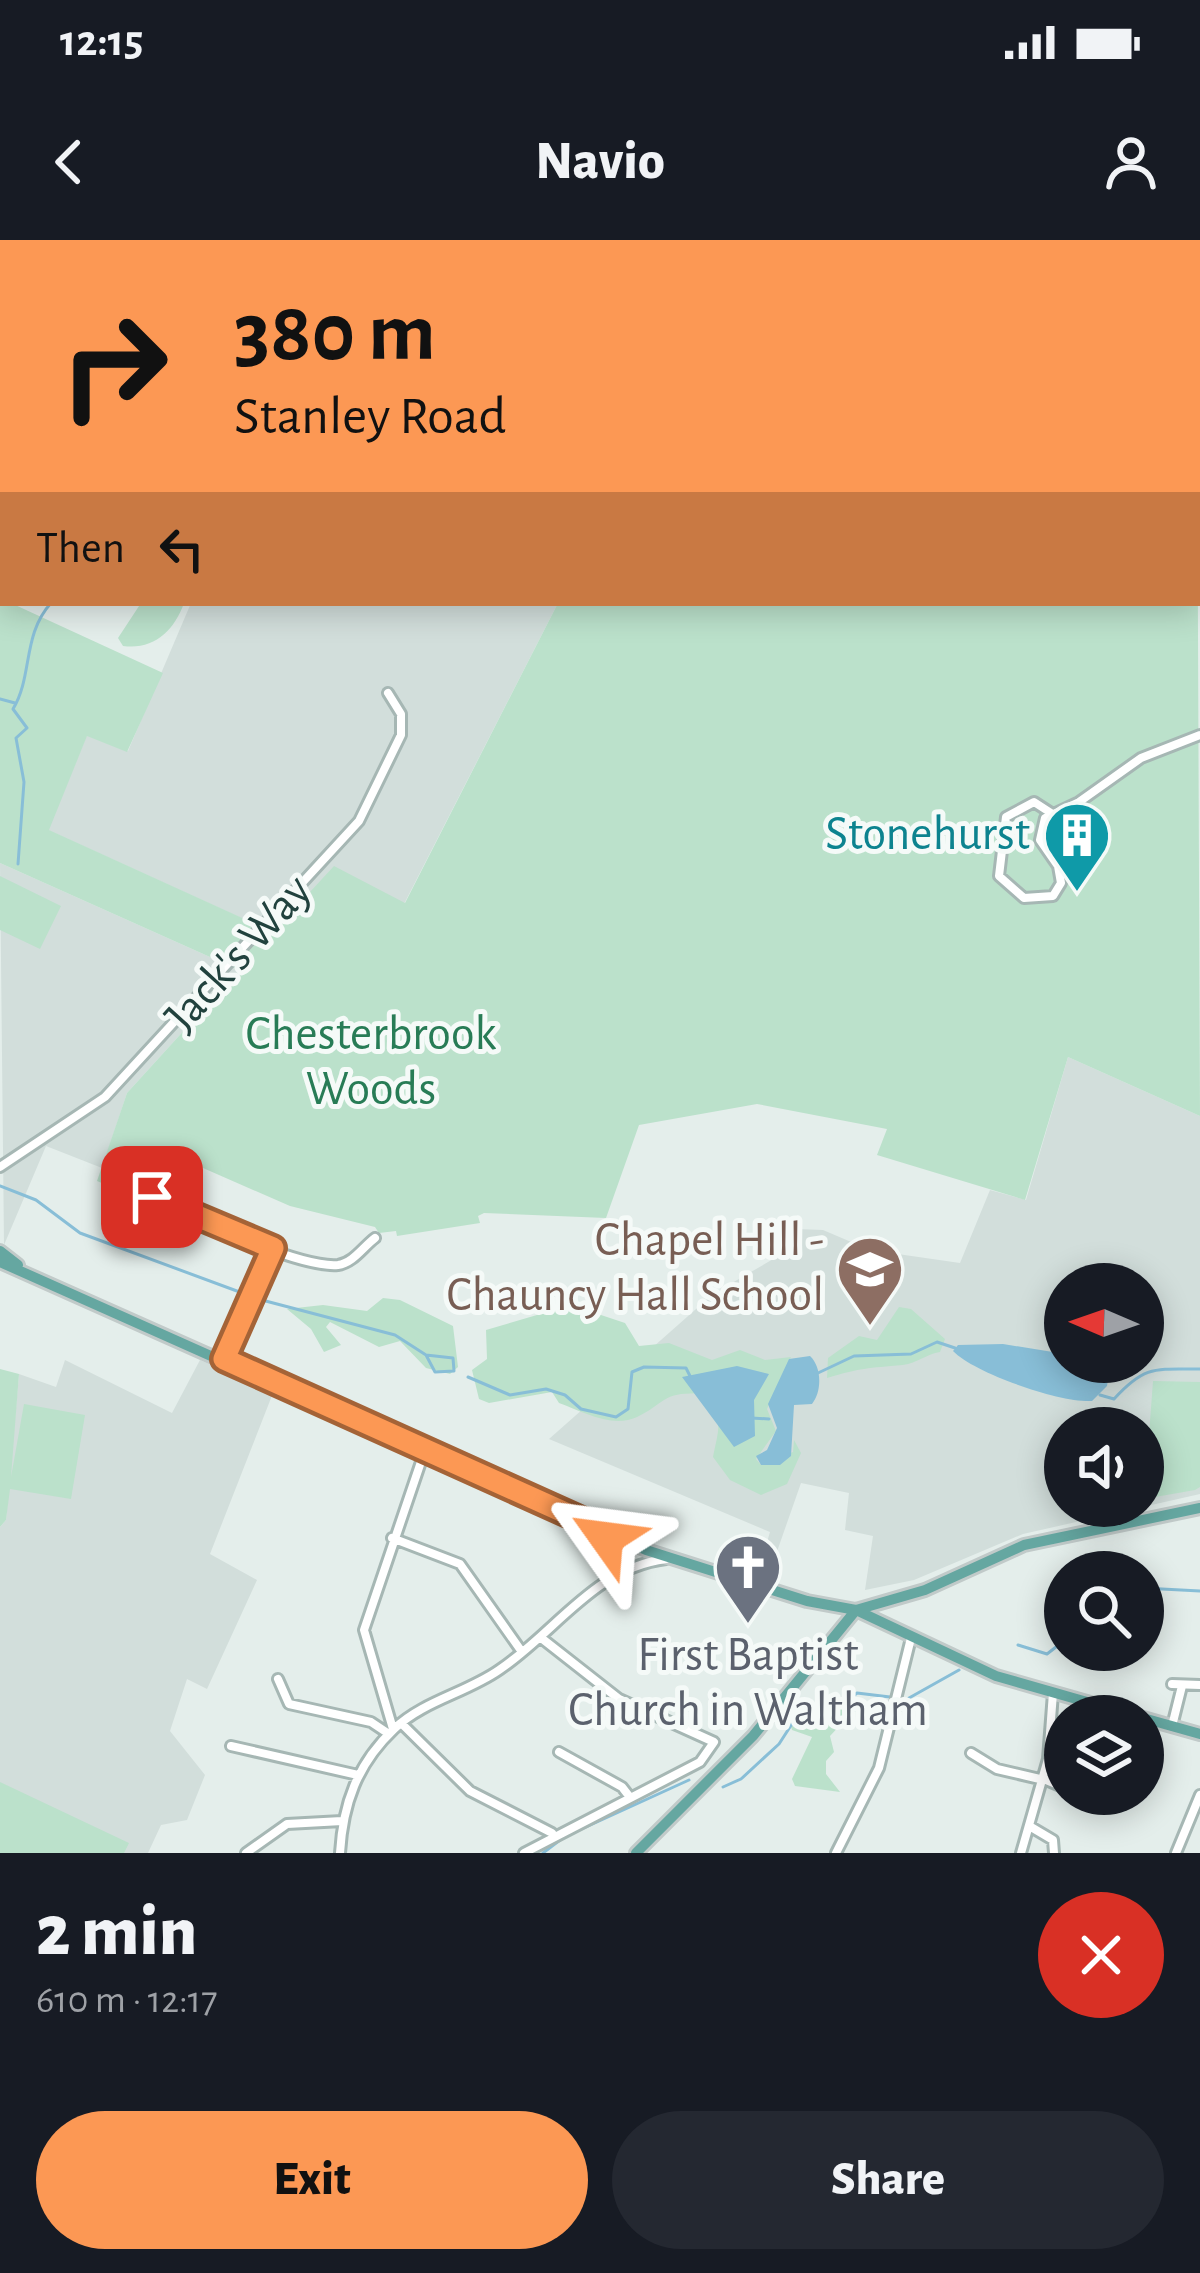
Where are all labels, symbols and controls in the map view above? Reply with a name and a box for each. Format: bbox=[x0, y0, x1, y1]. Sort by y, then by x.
text: 12:15 bbox=[60, 19, 143, 64]
icon: back bbox=[36, 129, 102, 195]
icon: person bbox=[1098, 129, 1164, 195]
text: Navio bbox=[535, 135, 665, 189]
icon: right bbox=[36, 288, 192, 444]
text: 380 m bbox=[234, 292, 436, 376]
text: Stanley Road bbox=[234, 390, 507, 444]
icon: left bbox=[149, 516, 215, 582]
text: Then bbox=[36, 526, 125, 571]
building icon: Stonehurst bbox=[1042, 800, 1112, 894]
place label: Stonehurst bbox=[825, 811, 1030, 859]
street label: Jack's Way bbox=[157, 866, 321, 1042]
park label: Chesterbrook Woods bbox=[246, 1011, 497, 1114]
pin bbox=[101, 1146, 203, 1248]
icon: arrive bbox=[119, 1164, 185, 1230]
place label: Chapel Hill - Chauncy Hall School bbox=[446, 1217, 824, 1320]
school or university icon: Chapel Hill - Chauncy Hall School bbox=[835, 1234, 905, 1328]
north arrow bbox=[1044, 1263, 1164, 1383]
map controls bbox=[1044, 1263, 1164, 1815]
button: sound bbox=[1044, 1407, 1164, 1527]
position arrow bbox=[543, 1475, 669, 1601]
church icon: First Baptist Church in Waltham bbox=[713, 1532, 783, 1626]
button: search bbox=[1044, 1551, 1164, 1671]
place label: First Baptist Church in Waltham bbox=[568, 1632, 928, 1735]
button: layers bbox=[1044, 1695, 1164, 1815]
button: close bbox=[1038, 1892, 1164, 2018]
text: 2 min bbox=[36, 1896, 197, 1968]
text: 610 m · 12:17 bbox=[36, 1981, 218, 2020]
button: Exit bbox=[36, 2111, 588, 2249]
button: Share bbox=[612, 2111, 1164, 2249]

